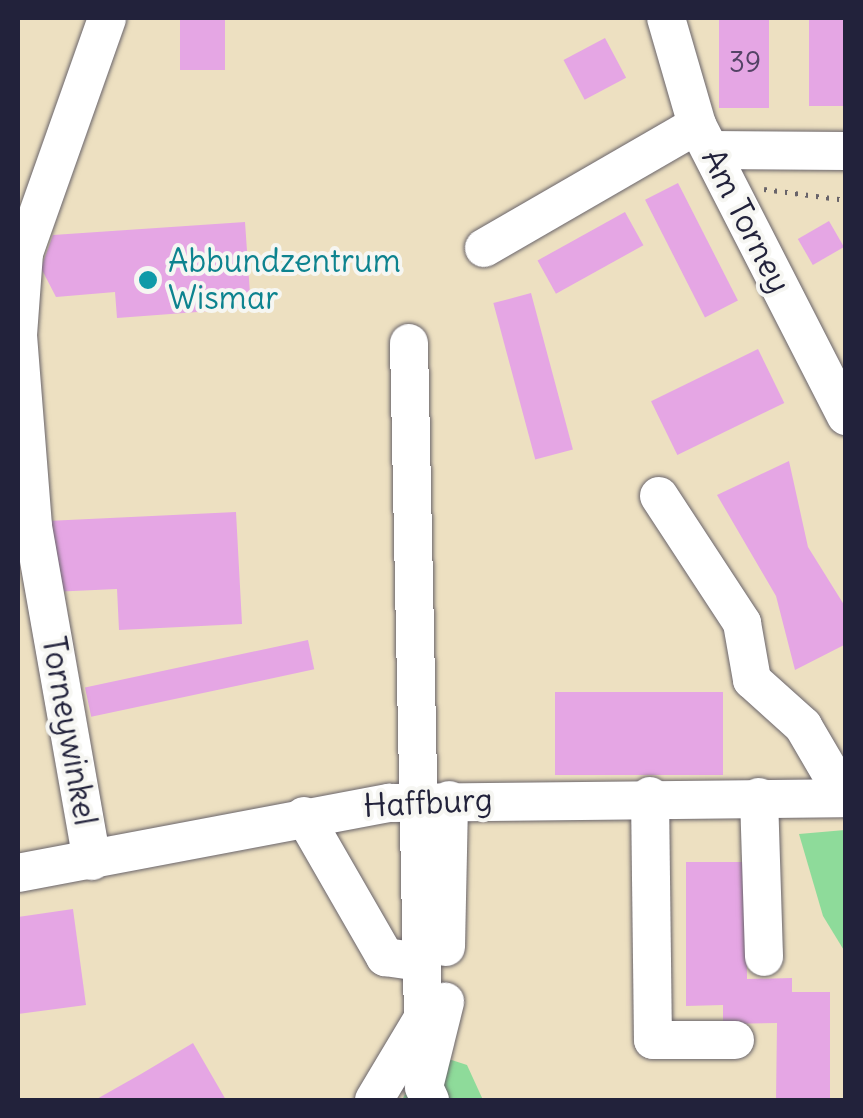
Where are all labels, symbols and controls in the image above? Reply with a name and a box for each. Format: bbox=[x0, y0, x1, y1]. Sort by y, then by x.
house number: 39 bbox=[729, 45, 761, 79]
street label: Am Torney bbox=[694, 143, 798, 299]
place label: Abbundzentrum Wismar bbox=[168, 243, 401, 318]
marker: Abbundzentrum Wismar bbox=[137, 269, 159, 291]
street label: Torneywinkel bbox=[34, 634, 104, 828]
street label: Haffburg bbox=[363, 780, 493, 826]

